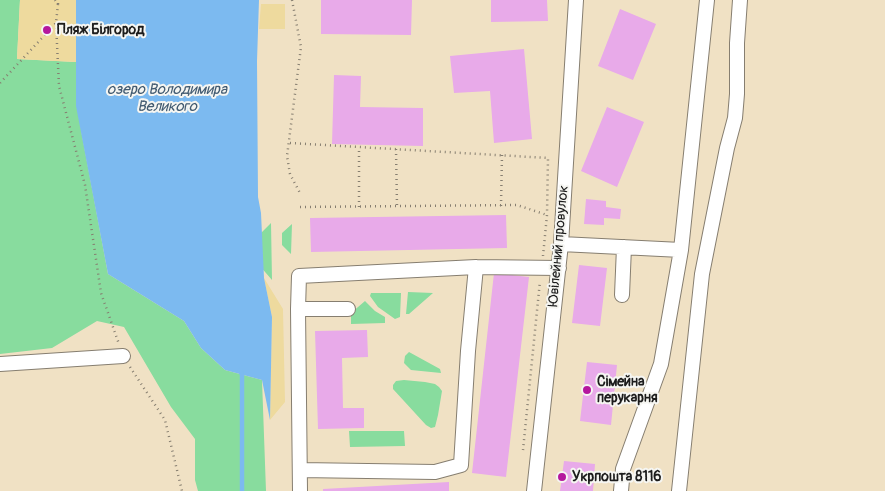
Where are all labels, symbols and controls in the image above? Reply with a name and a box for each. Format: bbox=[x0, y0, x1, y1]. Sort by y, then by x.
place label: Пляж Білгород bbox=[57, 22, 144, 38]
marker: Пляж Білгород bbox=[41, 24, 53, 36]
water label: озеро Володимира Великого bbox=[107, 81, 227, 116]
street label: Ювілейний провулок bbox=[545, 185, 573, 307]
place label: Сімейна перукарня bbox=[597, 374, 658, 407]
marker: Сімейна перукарня bbox=[581, 384, 593, 396]
place label: Укрпошта 8116 bbox=[572, 469, 662, 485]
marker: Укрпошта 8116 bbox=[556, 471, 568, 483]

